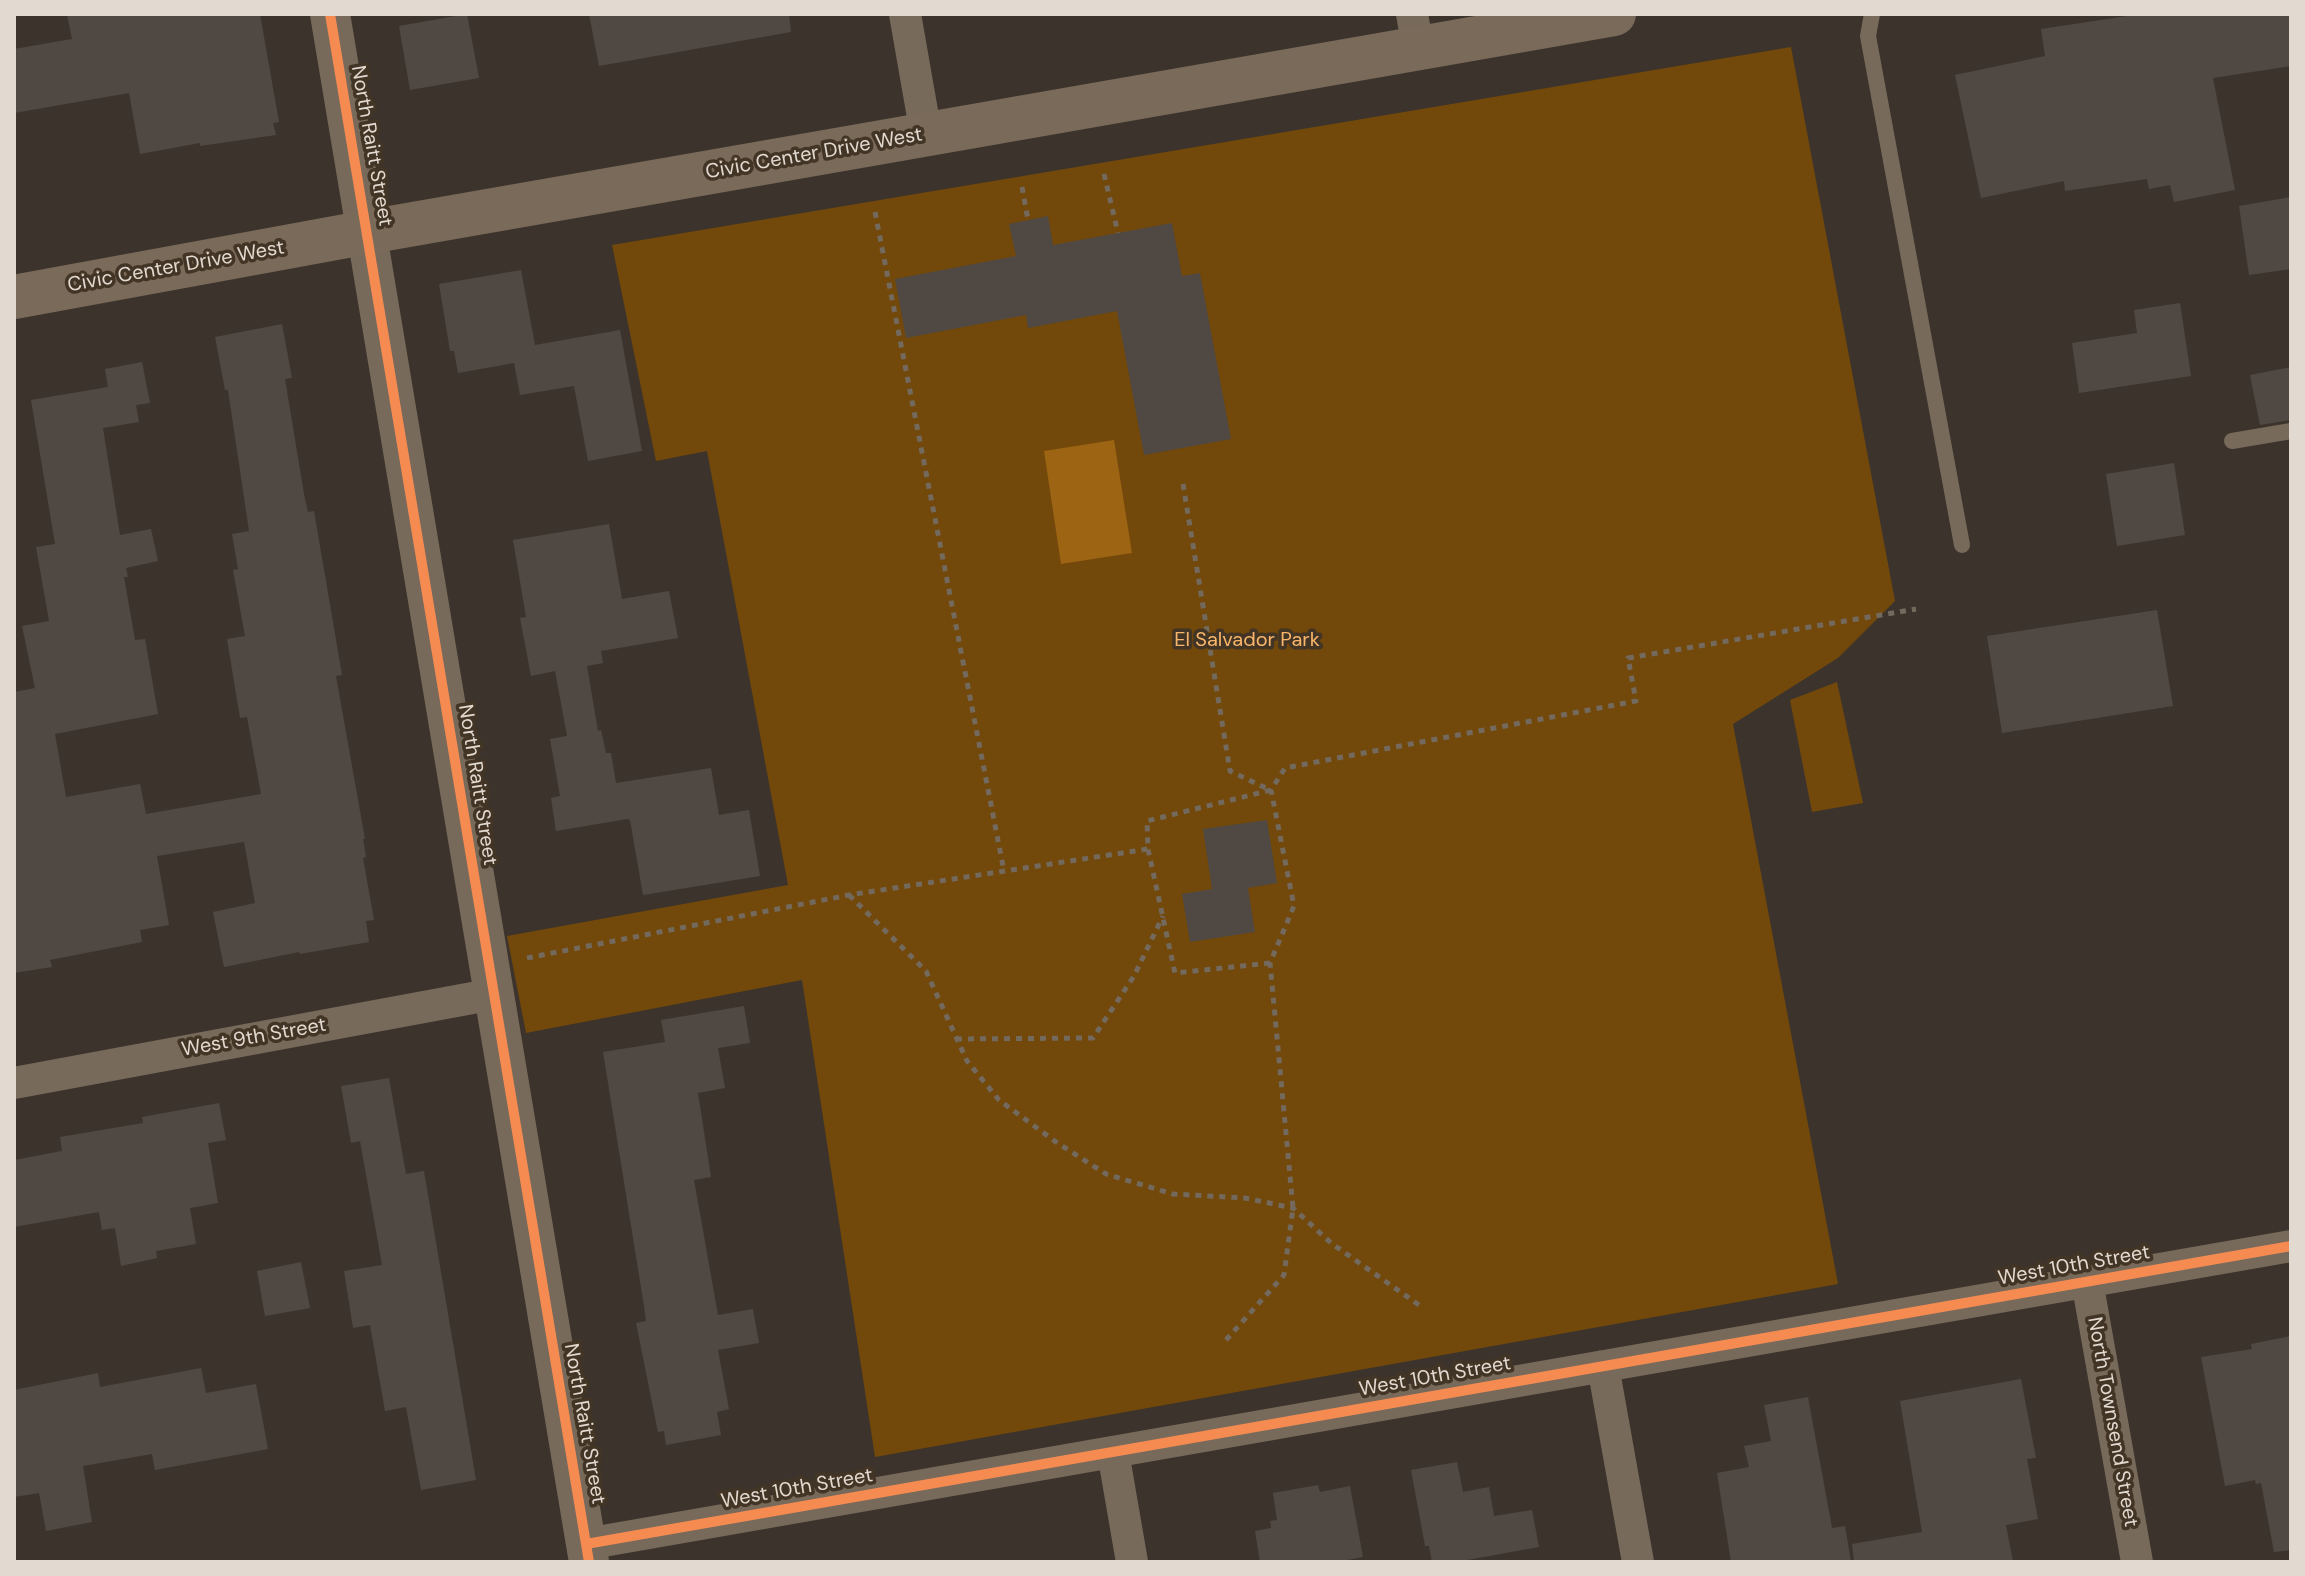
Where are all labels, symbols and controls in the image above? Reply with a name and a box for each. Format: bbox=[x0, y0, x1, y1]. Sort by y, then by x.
street label: North Raitt Street bbox=[345, 64, 397, 228]
street label: Civic Center Drive West bbox=[704, 123, 924, 185]
street label: Civic Center Drive West bbox=[66, 236, 286, 298]
park label: El Salvador Park bbox=[1174, 629, 1320, 653]
street label: North Raitt Street bbox=[452, 703, 502, 867]
street label: West 9th Street bbox=[180, 1013, 328, 1063]
street label: West 10th Street bbox=[1996, 1241, 2152, 1291]
street label: North Townsend Street bbox=[2082, 1315, 2142, 1529]
street label: North Raitt Street bbox=[558, 1342, 610, 1506]
street label: West 10th Street bbox=[1357, 1352, 1513, 1402]
street label: West 10th Street bbox=[719, 1464, 875, 1514]

